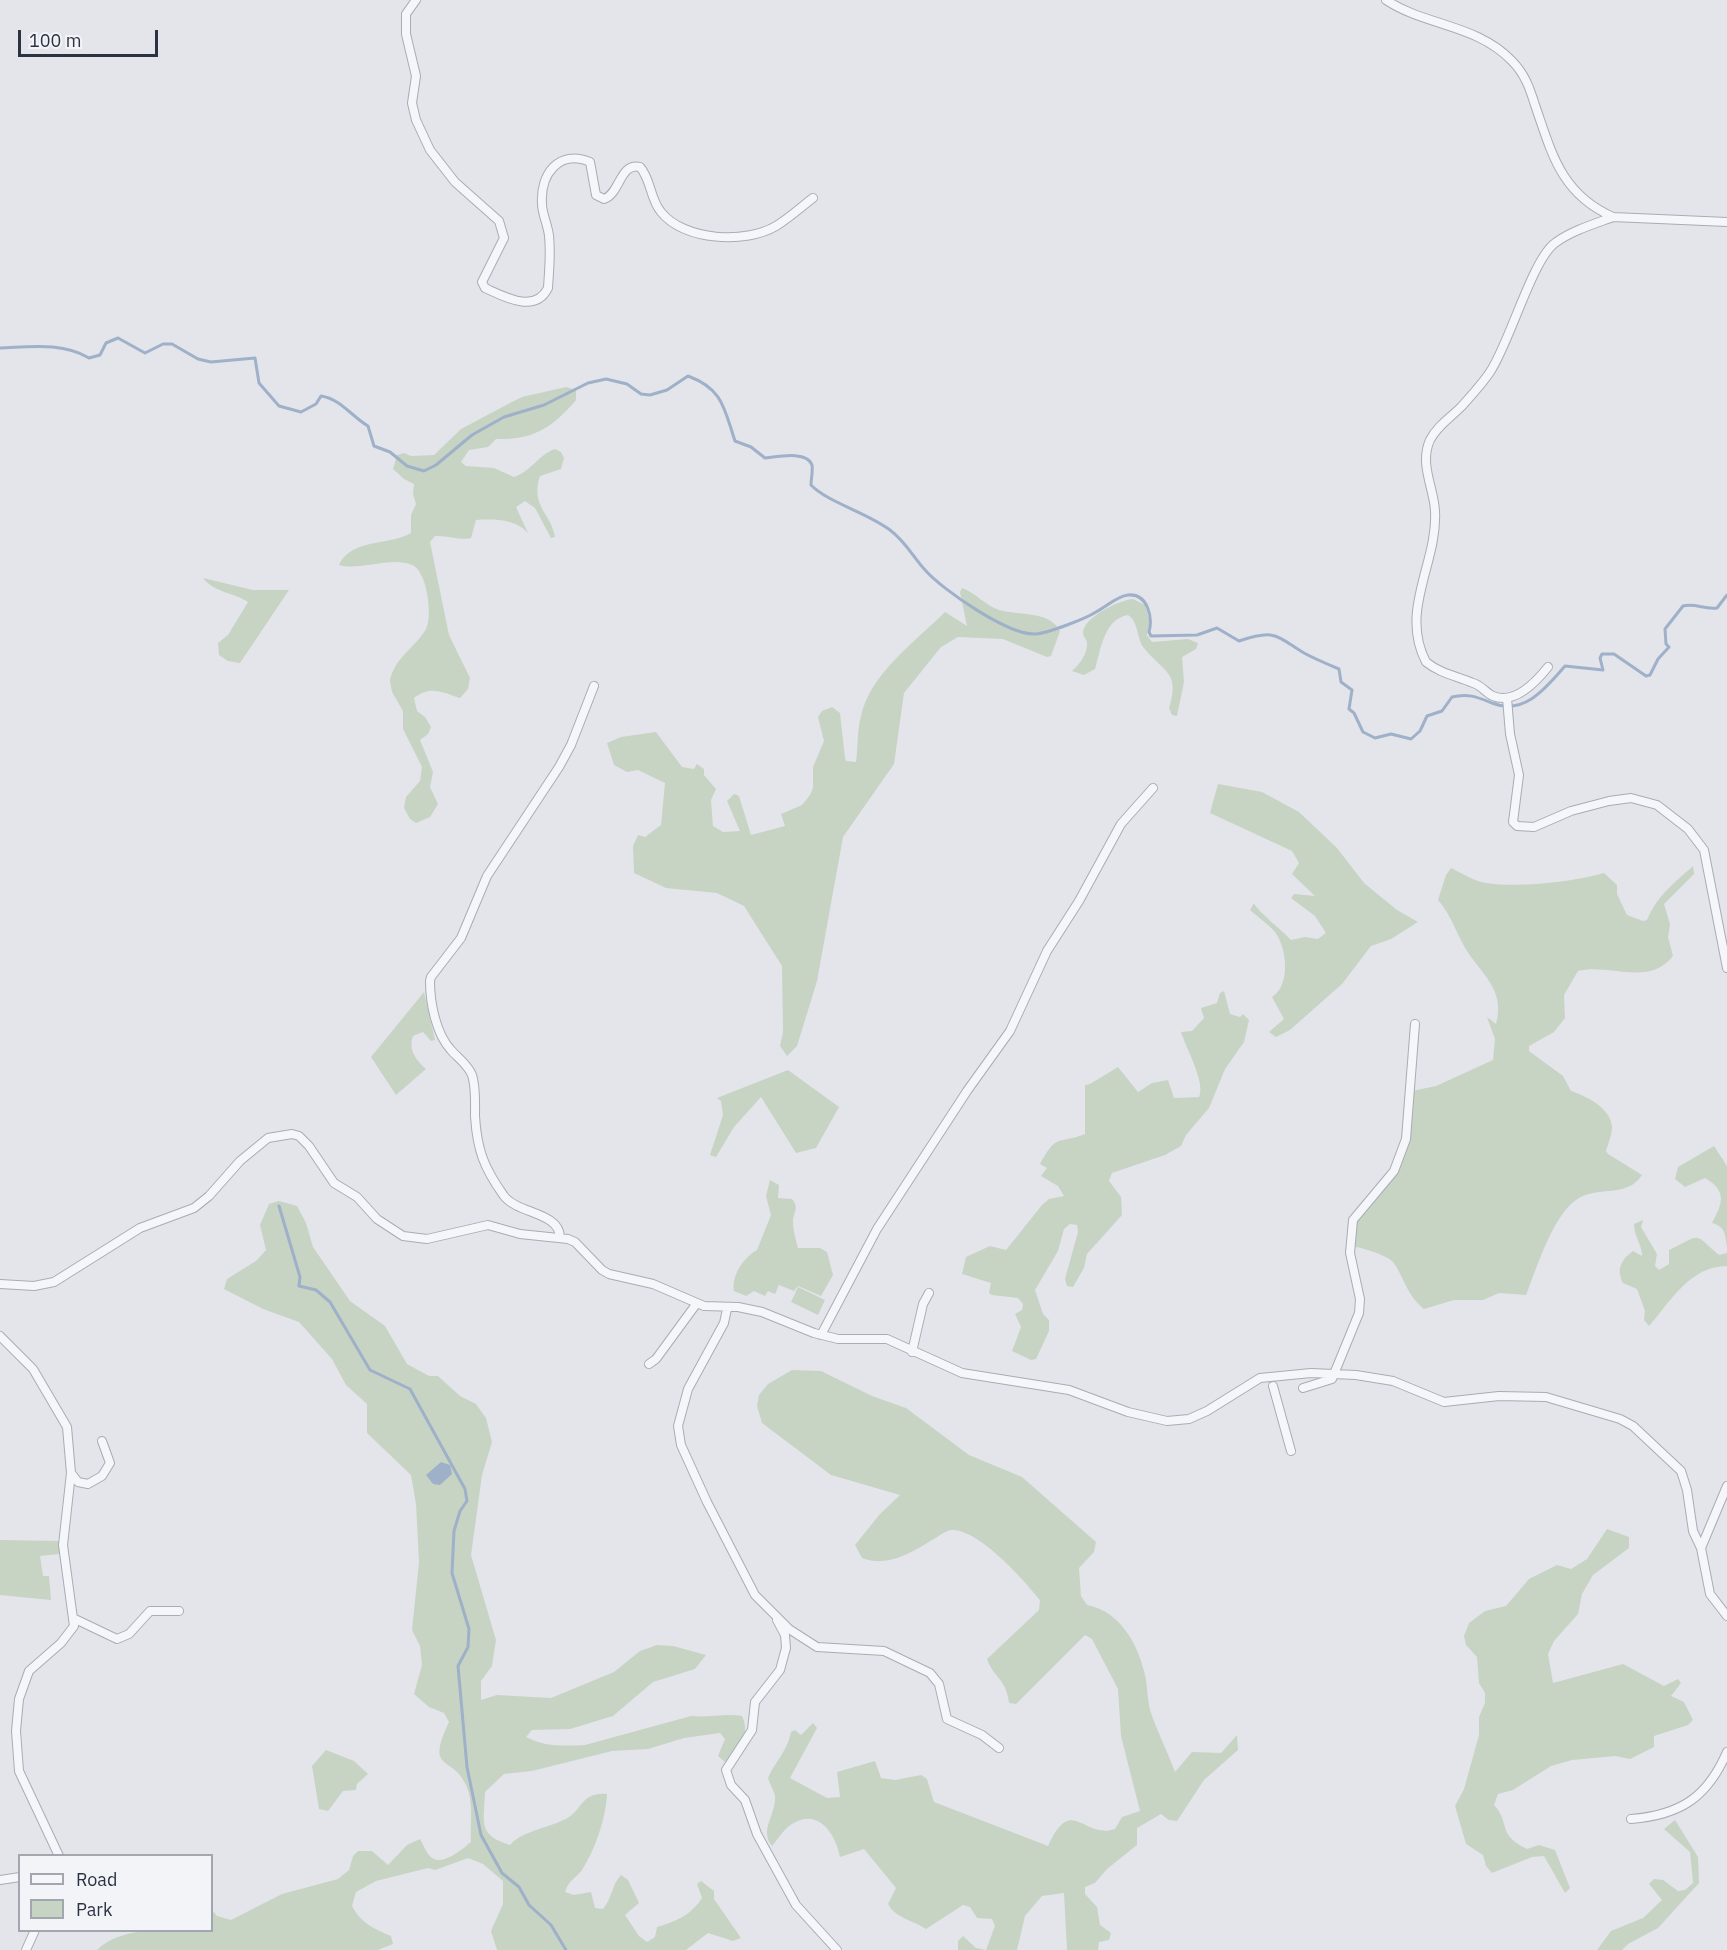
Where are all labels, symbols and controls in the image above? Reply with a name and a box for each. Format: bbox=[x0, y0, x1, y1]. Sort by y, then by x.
scale bar bbox=[21, 18, 160, 56]
text: 100 m bbox=[29, 29, 81, 52]
legend bbox=[18, 1854, 213, 1932]
text: Road bbox=[76, 1868, 117, 1891]
text: Park bbox=[76, 1898, 112, 1921]

